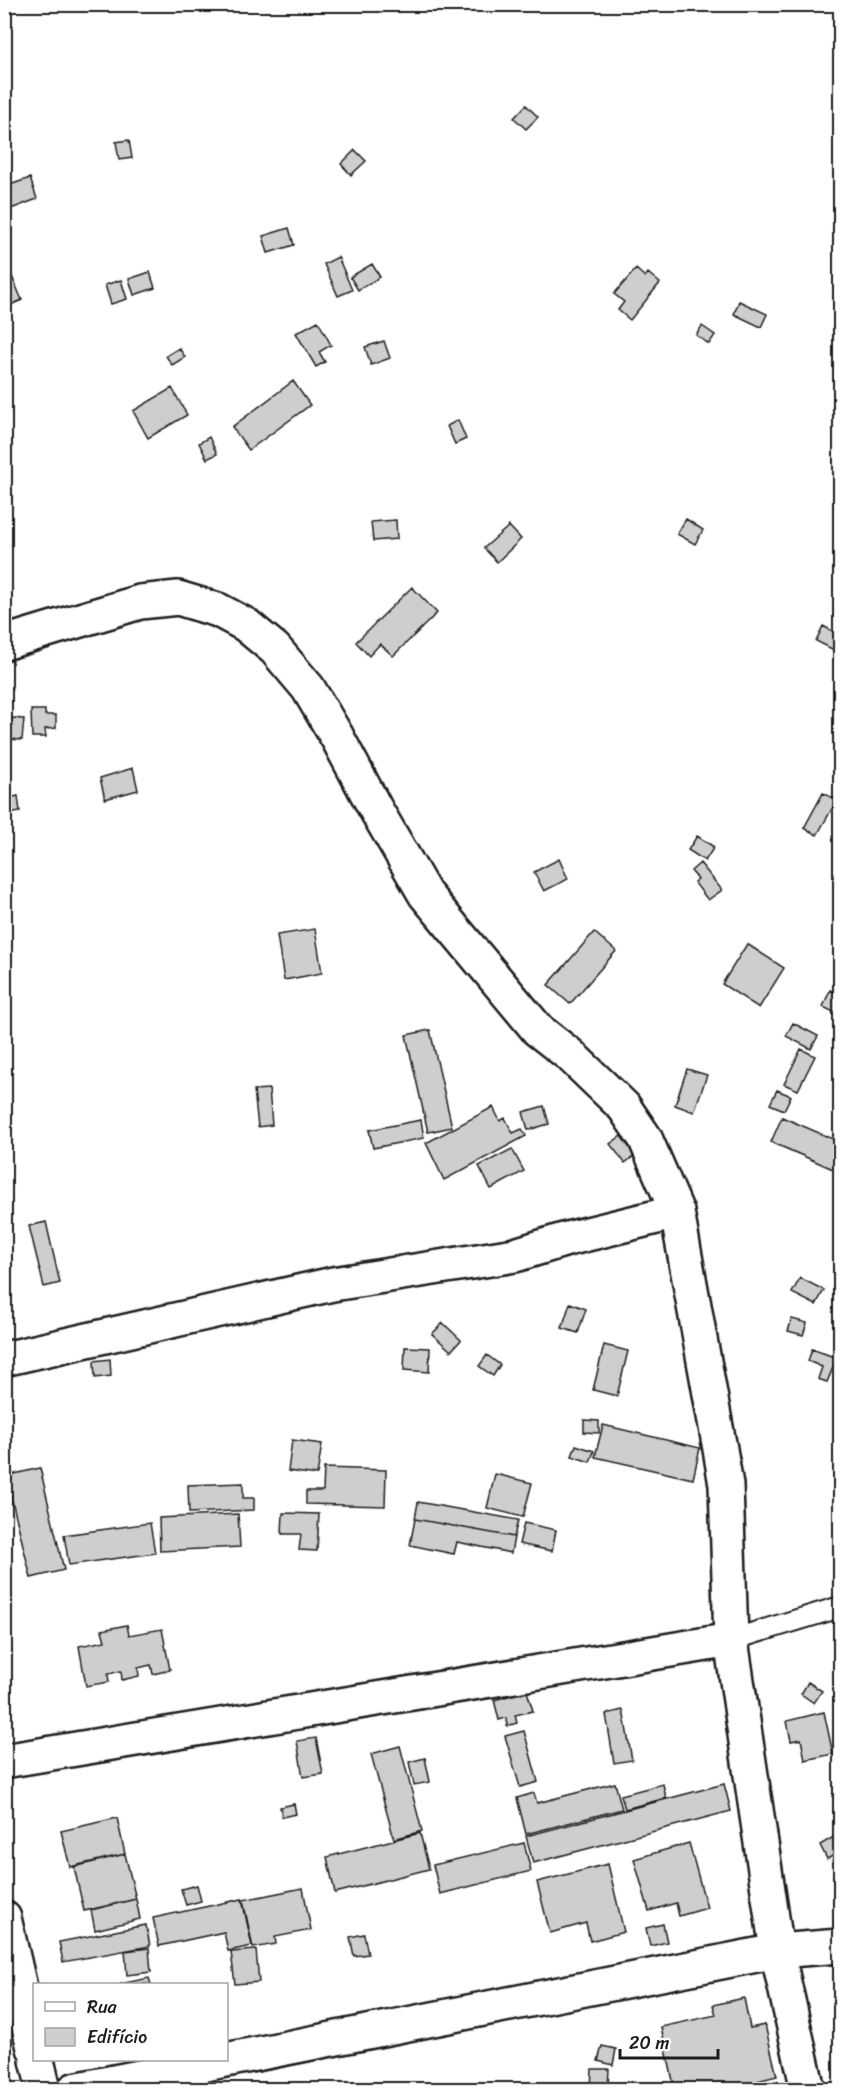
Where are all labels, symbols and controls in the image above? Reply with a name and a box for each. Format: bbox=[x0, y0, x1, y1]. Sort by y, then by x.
legend bbox=[33, 1983, 228, 2061]
text: Rua bbox=[87, 1991, 118, 2023]
text: Edifício bbox=[87, 2021, 147, 2053]
scale bar bbox=[620, 2022, 718, 2060]
text: 20 m bbox=[629, 2027, 669, 2059]

